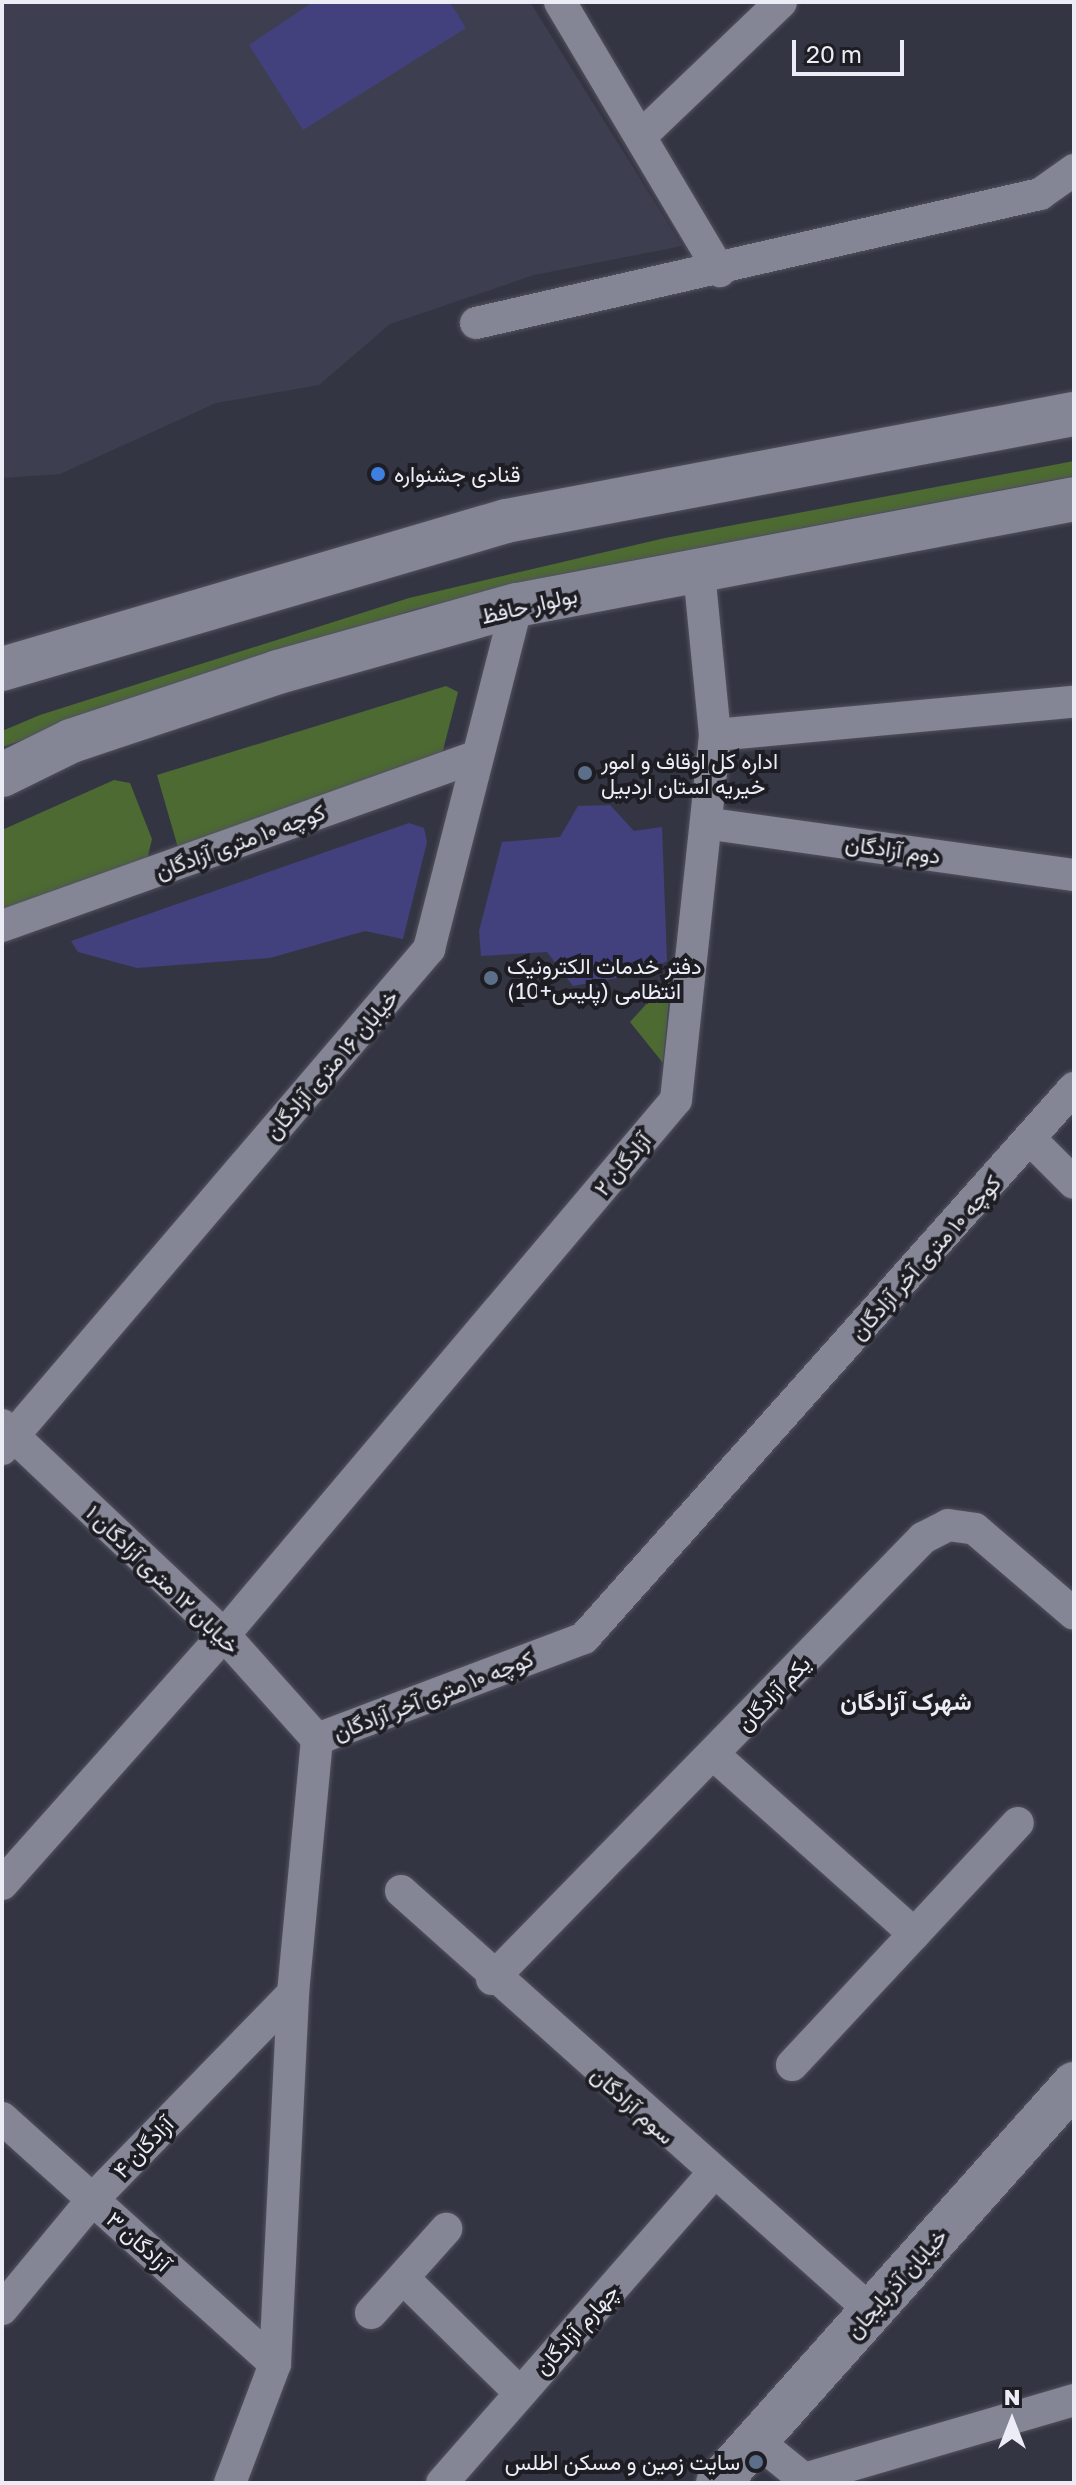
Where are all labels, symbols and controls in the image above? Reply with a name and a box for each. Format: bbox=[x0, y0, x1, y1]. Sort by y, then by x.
scale bar bbox=[796, 24, 908, 74]
text: 20 m bbox=[806, 39, 862, 68]
place label: قنادی جشنواره bbox=[394, 461, 520, 487]
marker: قنادی جشنواره bbox=[369, 465, 387, 483]
street label: بولوار حافظ bbox=[478, 581, 580, 629]
place label: اداره کل اوقاف و امور خیریه استان اردبیل bbox=[601, 747, 778, 798]
marker: اداره کل اوقاف و امور خیریه استان اردبیل bbox=[576, 764, 594, 782]
street label: کوچه ۱۰ متری آزادگان bbox=[152, 798, 328, 884]
street label: دوم آزادگان bbox=[844, 829, 942, 869]
place label: دفتر خدمات الکترونیک انتظامی (پلیس+10) bbox=[507, 952, 702, 1004]
marker: دفتر خدمات الکترونیک انتظامی (پلیس+10) bbox=[482, 969, 500, 987]
street label: خیابان ۱۶ متری آزادگان bbox=[259, 984, 403, 1144]
street label: آزادگان ۲ bbox=[588, 1127, 656, 1201]
street label: کوچه ۱۰ متری آخر آزادگان bbox=[844, 1169, 1006, 1345]
street label: خیابان ۱۲ متری آزادگان ۱ bbox=[81, 1499, 245, 1659]
street label: کوچه ۱۰ متری آخر آزادگان bbox=[329, 1645, 537, 1745]
street label: یکم آزادگان bbox=[731, 1650, 815, 1736]
district label: شهرک آزادگان bbox=[840, 1687, 972, 1715]
street label: سوم آزادگان bbox=[586, 2061, 680, 2149]
street label: آزادگان ۴ bbox=[107, 2111, 179, 2183]
street label: آزادگان ۳ bbox=[102, 2205, 176, 2277]
street label: خیابان آذربایجان bbox=[840, 2223, 952, 2343]
street label: چهارم آزادگان bbox=[528, 2278, 624, 2380]
north arrow bbox=[972, 2381, 1052, 2461]
text: N bbox=[1004, 2383, 1020, 2410]
place label: سایت زمین و مسکن اطلس bbox=[505, 2449, 740, 2475]
marker: سایت زمین و مسکن اطلس bbox=[747, 2453, 765, 2471]

